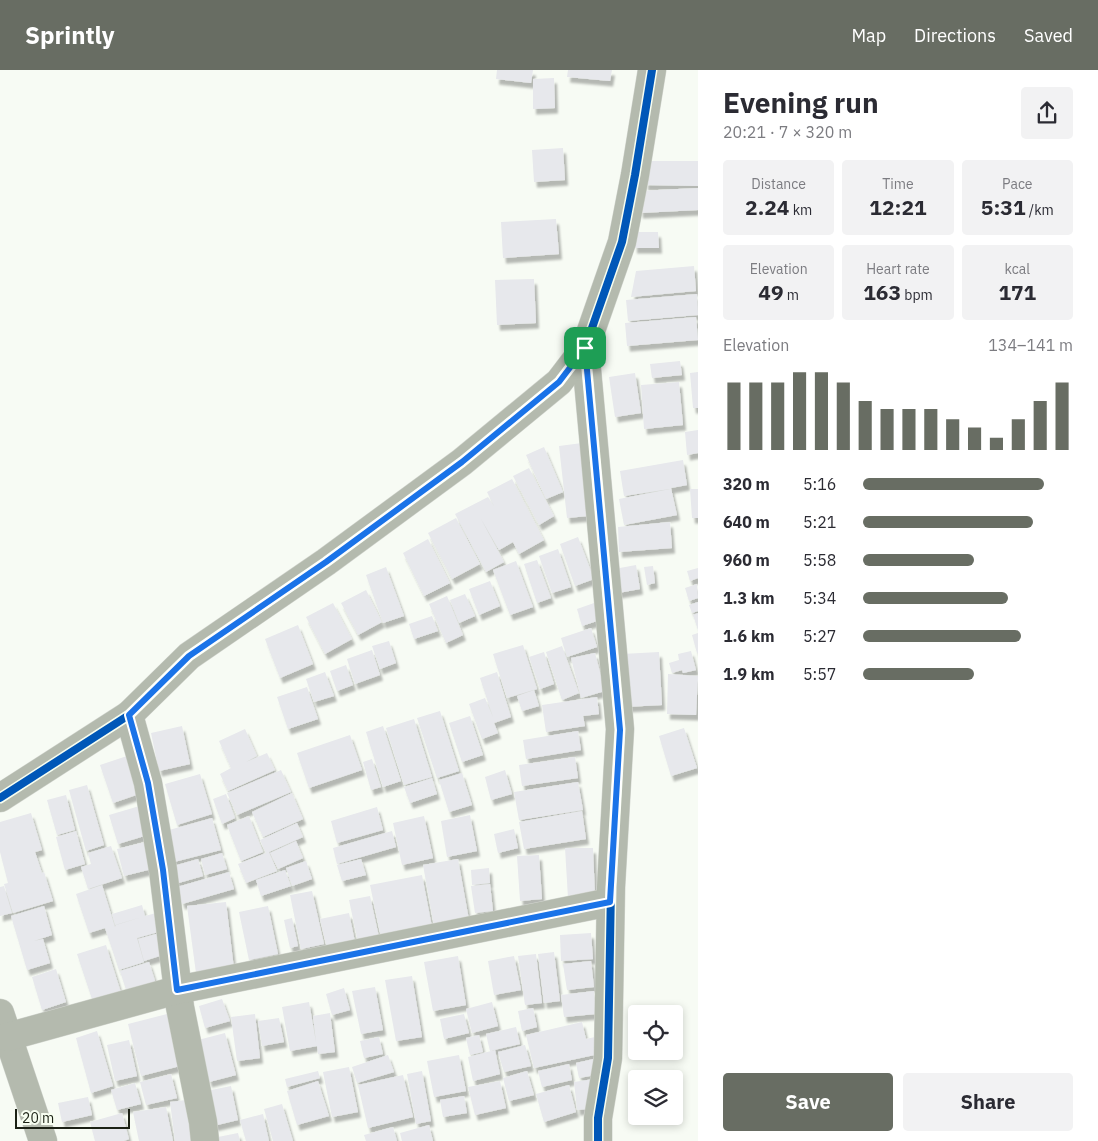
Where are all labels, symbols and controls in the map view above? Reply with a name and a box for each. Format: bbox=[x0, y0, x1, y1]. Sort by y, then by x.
text: Sprintly bbox=[25, 19, 115, 51]
text: Map bbox=[851, 24, 886, 47]
text: Directions bbox=[914, 24, 996, 47]
text: Saved bbox=[1024, 24, 1073, 47]
text: Evening run bbox=[723, 84, 879, 121]
button: share bbox=[1021, 87, 1073, 139]
text: 20:21 · 7 × 320 m bbox=[723, 122, 852, 142]
text: Distance bbox=[751, 175, 806, 193]
text: Time bbox=[882, 175, 914, 193]
text: Pace bbox=[1002, 175, 1033, 193]
text: 2.24 bbox=[745, 193, 789, 221]
text: 12:21 bbox=[869, 193, 927, 221]
text: 5:31 bbox=[981, 193, 1026, 221]
text: km bbox=[789, 201, 812, 219]
text: /km bbox=[1026, 201, 1054, 219]
text: Elevation bbox=[750, 260, 808, 278]
text: Heart rate bbox=[866, 260, 930, 278]
text: kcal bbox=[1005, 260, 1030, 278]
text: 49 bbox=[758, 278, 784, 306]
text: 163 bbox=[863, 278, 901, 306]
text: 171 bbox=[998, 278, 1036, 306]
text: m bbox=[784, 286, 799, 304]
text: bpm bbox=[901, 286, 933, 304]
pin bbox=[564, 327, 606, 369]
icon: arrive bbox=[571, 334, 599, 362]
text: Elevation bbox=[723, 335, 789, 355]
text: 134–141 m bbox=[988, 335, 1073, 355]
text: 320 m bbox=[723, 474, 770, 494]
text: 5:16 bbox=[803, 474, 836, 494]
text: 640 m bbox=[723, 512, 770, 532]
text: 5:21 bbox=[803, 512, 836, 532]
text: 960 m bbox=[723, 550, 770, 570]
text: 5:58 bbox=[803, 550, 836, 570]
text: 1.3 km bbox=[723, 588, 774, 608]
text: 5:34 bbox=[803, 588, 836, 608]
text: 1.6 km bbox=[723, 626, 774, 646]
text: 5:27 bbox=[803, 626, 836, 646]
text: 1.9 km bbox=[723, 664, 774, 684]
text: 5:57 bbox=[803, 664, 836, 684]
map controls bbox=[628, 1005, 683, 1125]
button: locate bbox=[628, 1005, 683, 1060]
button: layers bbox=[628, 1070, 683, 1125]
button: Save bbox=[723, 1073, 893, 1131]
button: Share bbox=[903, 1073, 1073, 1131]
scale bar bbox=[15, 1106, 130, 1129]
text: 20 m bbox=[22, 1109, 54, 1127]

